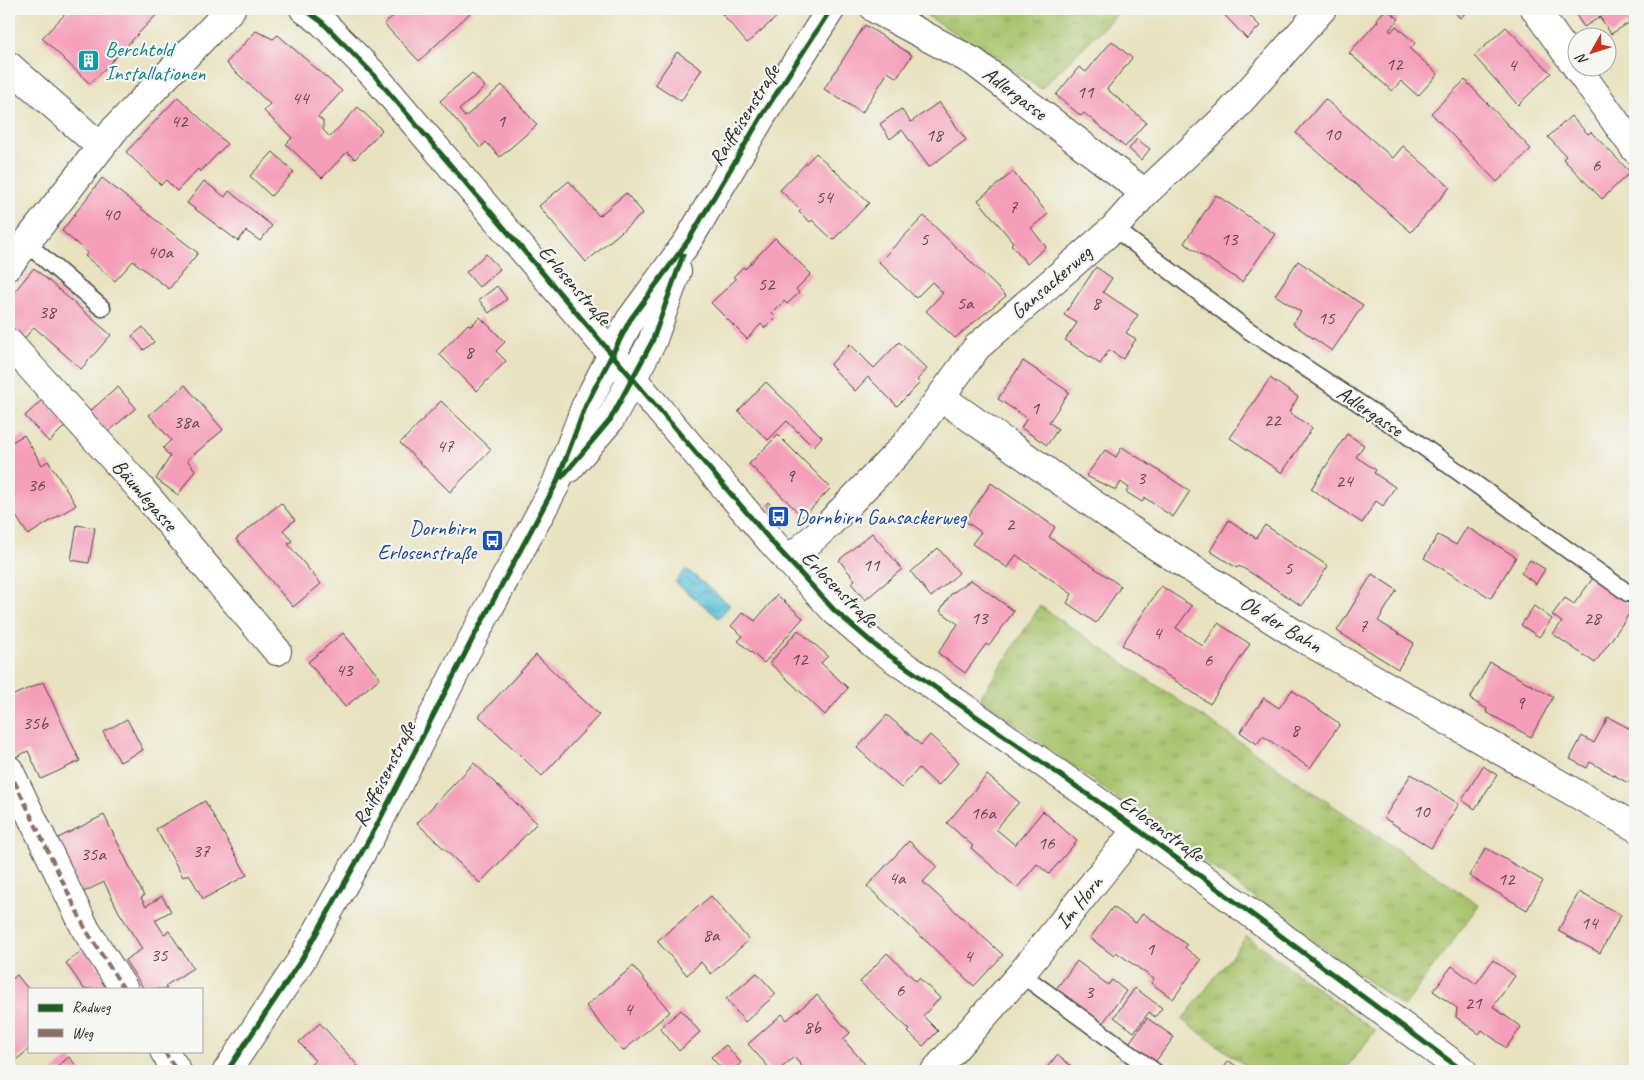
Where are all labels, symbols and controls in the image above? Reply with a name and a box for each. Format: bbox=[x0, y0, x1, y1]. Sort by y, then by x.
north arrow bbox=[1566, 28, 1616, 78]
place label: Berchtold Installationen bbox=[105, 36, 206, 86]
building icon: Berchtold Installationen bbox=[77, 49, 101, 73]
text: N bbox=[1571, 49, 1592, 69]
house number: 12 bbox=[1385, 52, 1404, 76]
house number: 4 bbox=[1508, 53, 1519, 77]
street label: Raiffeisenstraße bbox=[703, 58, 786, 170]
street label: Adlergasse bbox=[978, 60, 1053, 126]
house number: 11 bbox=[1076, 80, 1095, 104]
house number: 44 bbox=[291, 86, 311, 110]
house number: 42 bbox=[170, 109, 189, 133]
house number: 1 bbox=[497, 109, 507, 133]
house number: 10 bbox=[1323, 122, 1342, 146]
house number: 18 bbox=[925, 123, 945, 147]
house number: 6 bbox=[1592, 153, 1602, 177]
house number: 54 bbox=[815, 185, 835, 209]
house number: 7 bbox=[1009, 195, 1019, 219]
house number: 40 bbox=[102, 202, 121, 226]
house number: 5 bbox=[920, 227, 930, 251]
house number: 13 bbox=[1220, 227, 1239, 251]
street label: Erlosenstraße bbox=[533, 239, 619, 332]
street label: Gansackerweg bbox=[1005, 239, 1098, 324]
house number: 40a bbox=[147, 240, 174, 264]
house number: 52 bbox=[757, 272, 776, 296]
house number: 5a bbox=[957, 291, 975, 315]
house number: 8 bbox=[1092, 291, 1103, 315]
house number: 38 bbox=[38, 300, 58, 324]
house number: 15 bbox=[1317, 306, 1336, 330]
house number: 8 bbox=[465, 340, 476, 364]
street label: Adlergasse bbox=[1332, 380, 1409, 443]
house number: 1 bbox=[1031, 396, 1041, 420]
house number: 22 bbox=[1263, 408, 1282, 432]
house number: 38a bbox=[173, 410, 200, 434]
house number: 47 bbox=[436, 434, 455, 458]
street label: Bäumlegasse bbox=[107, 454, 185, 538]
house number: 9 bbox=[786, 464, 796, 488]
house number: 3 bbox=[1137, 466, 1147, 490]
house number: 24 bbox=[1335, 469, 1355, 493]
house number: 36 bbox=[27, 473, 46, 497]
place label: Dornbirn Gansackerweg bbox=[795, 504, 968, 530]
bus stop icon: Dornbirn Gansackerweg bbox=[767, 505, 791, 529]
house number: 2 bbox=[1006, 512, 1016, 536]
place label: Dornbirn Erlosenstraße bbox=[377, 515, 478, 565]
bus stop icon: Dornbirn Erlosenstraße bbox=[480, 528, 504, 552]
street label: Erlosenstraße bbox=[796, 545, 886, 635]
house number: 11 bbox=[862, 553, 881, 577]
house number: 5 bbox=[1284, 556, 1294, 580]
street label: Ob der Bahn bbox=[1235, 589, 1327, 659]
house number: 13 bbox=[970, 606, 989, 630]
house number: 28 bbox=[1583, 606, 1603, 630]
house number: 7 bbox=[1359, 614, 1369, 638]
house number: 4 bbox=[1153, 621, 1164, 645]
house number: 12 bbox=[790, 647, 809, 671]
house number: 6 bbox=[1204, 648, 1214, 672]
house number: 43 bbox=[335, 658, 354, 682]
house number: 9 bbox=[1516, 691, 1526, 715]
house number: 35b bbox=[22, 711, 49, 735]
street label: Raiffeisenstraße bbox=[346, 715, 423, 831]
house number: 8 bbox=[1291, 718, 1302, 742]
street label: Erlosenstraße bbox=[1114, 789, 1211, 869]
house number: 10 bbox=[1412, 799, 1431, 823]
house number: 16a bbox=[970, 801, 997, 825]
house number: 16 bbox=[1037, 831, 1056, 855]
house number: 37 bbox=[192, 839, 211, 863]
house number: 35a bbox=[80, 842, 107, 866]
house number: 4a bbox=[889, 866, 907, 890]
house number: 12 bbox=[1497, 867, 1516, 891]
street label: Im Horn bbox=[1050, 869, 1109, 934]
house number: 14 bbox=[1580, 911, 1600, 935]
house number: 8a bbox=[703, 923, 721, 947]
house number: 1 bbox=[1146, 937, 1156, 961]
house number: 35 bbox=[150, 943, 169, 967]
house number: 4 bbox=[964, 944, 975, 968]
house number: 6 bbox=[896, 978, 906, 1002]
house number: 3 bbox=[1085, 980, 1095, 1004]
legend bbox=[28, 988, 202, 1052]
house number: 21 bbox=[1464, 991, 1483, 1015]
house number: 4 bbox=[624, 997, 635, 1021]
text: Radweg bbox=[72, 998, 112, 1017]
house number: 8b bbox=[804, 1015, 822, 1039]
text: Weg bbox=[72, 1024, 94, 1043]

